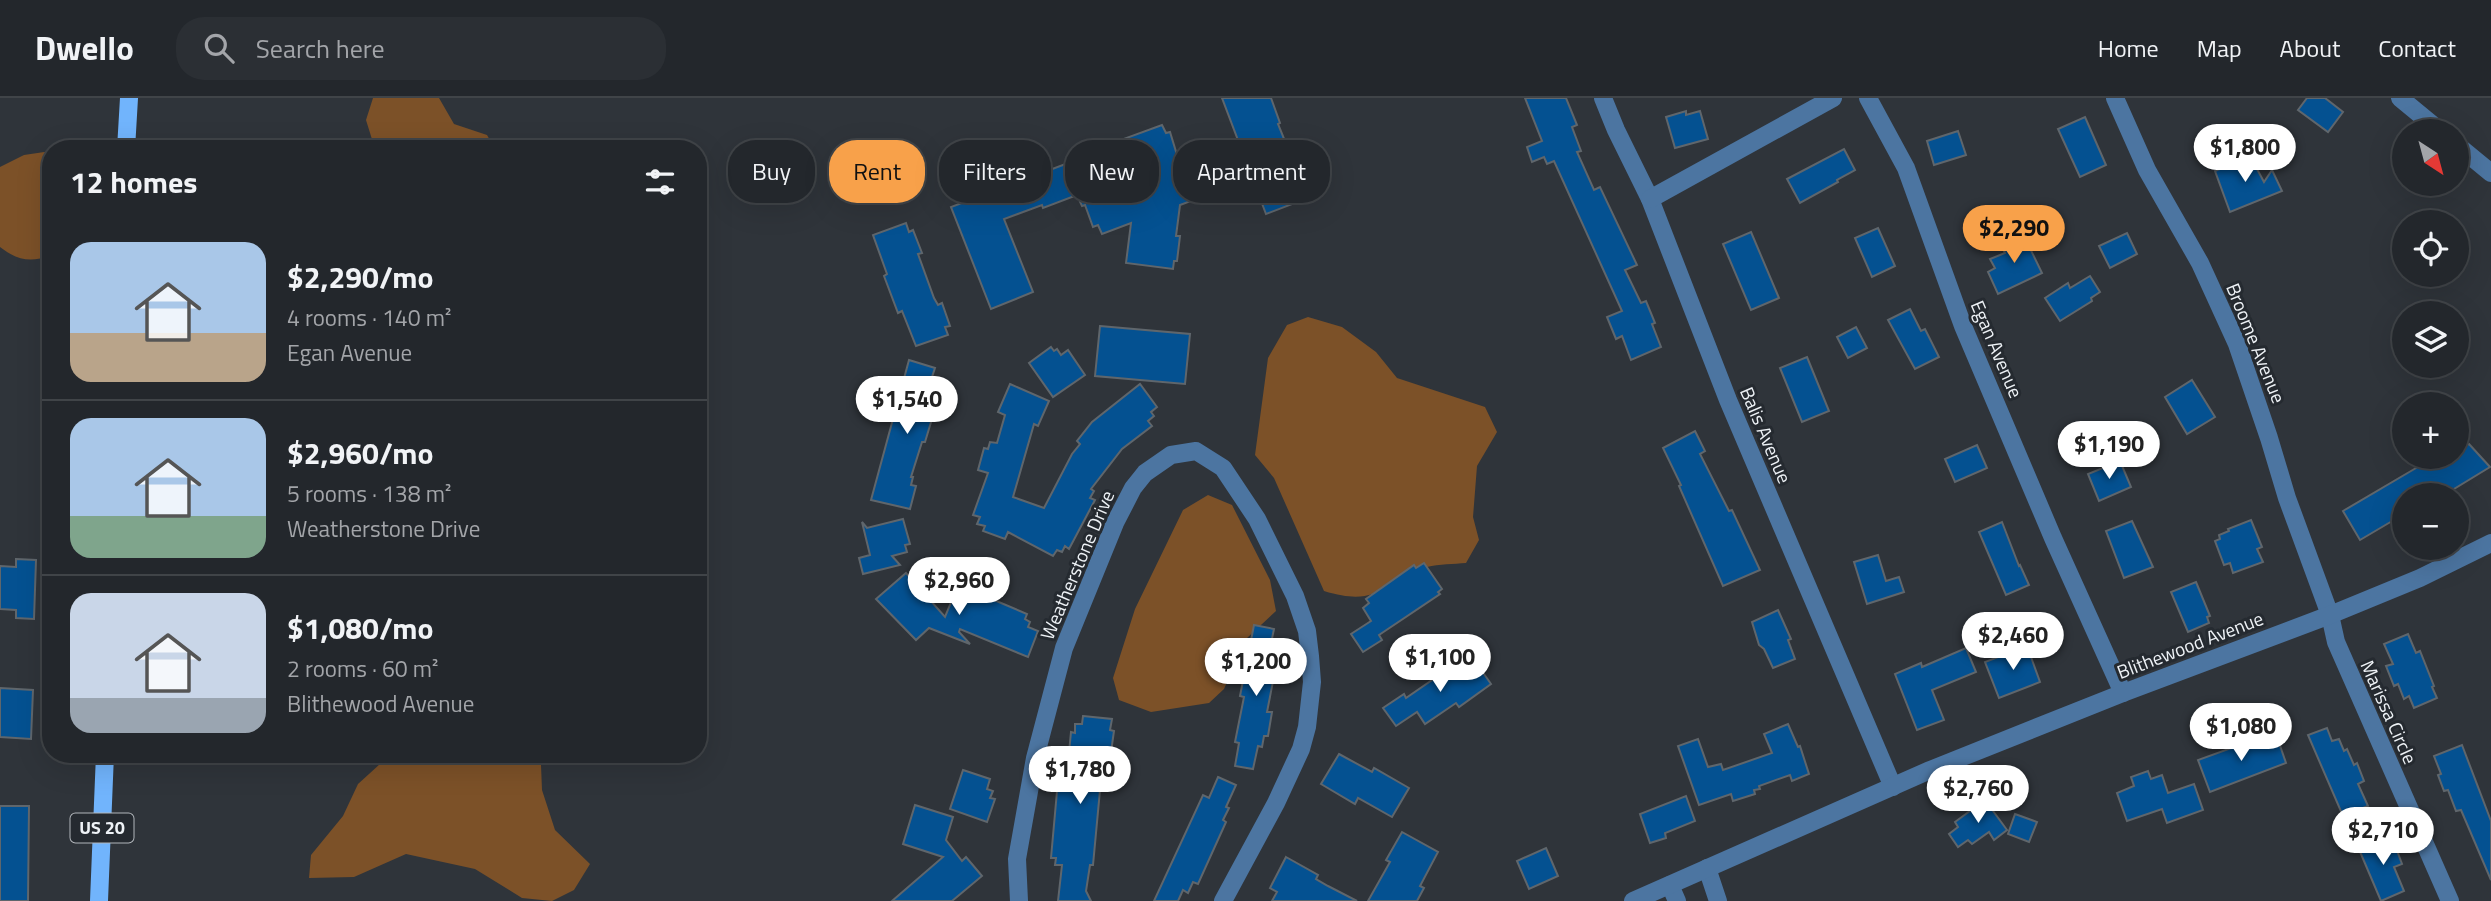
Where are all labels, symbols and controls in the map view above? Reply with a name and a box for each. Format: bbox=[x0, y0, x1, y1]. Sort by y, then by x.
search box bbox=[176, 17, 666, 80]
text: Dwello bbox=[35, 23, 134, 73]
icon: search bbox=[200, 29, 238, 67]
text: Search here bbox=[256, 29, 385, 68]
text: Home bbox=[2098, 30, 2159, 66]
text: Map bbox=[2197, 30, 2242, 66]
text: About bbox=[2280, 30, 2340, 66]
text: Contact bbox=[2378, 30, 2456, 66]
north arrow bbox=[2392, 119, 2469, 196]
map controls bbox=[2392, 119, 2469, 560]
pin: $1,800 bbox=[2188, 125, 2302, 184]
text: $1,800 bbox=[2210, 129, 2280, 164]
chip: Buy bbox=[728, 140, 815, 203]
chip: Rent bbox=[829, 140, 925, 203]
chip: Filters bbox=[939, 140, 1051, 203]
chip: New bbox=[1065, 140, 1159, 203]
chip: Apartment bbox=[1173, 140, 1330, 203]
text: 12 homes bbox=[70, 159, 197, 205]
icon: filters bbox=[641, 163, 679, 201]
pin: $2,290 bbox=[1957, 206, 2071, 265]
text: $2,290 bbox=[1979, 210, 2049, 245]
button: locate bbox=[2392, 210, 2469, 287]
text: $2,290/mo bbox=[287, 254, 433, 300]
icon: home bbox=[126, 270, 210, 354]
street label: Broome Avenue bbox=[2219, 278, 2294, 407]
street label: Egan Avenue bbox=[1964, 296, 2031, 402]
text: 4 rooms · 140 m² bbox=[287, 300, 451, 335]
button: layers bbox=[2392, 301, 2469, 378]
text: Egan Avenue bbox=[287, 335, 412, 370]
pin: $1,540 bbox=[850, 376, 964, 436]
text: $1,540 bbox=[872, 381, 942, 416]
street label: Balis Avenue bbox=[1733, 382, 1800, 488]
button: + bbox=[2392, 392, 2469, 469]
pin: $1,190 bbox=[2052, 422, 2166, 481]
text: $1,190 bbox=[2074, 426, 2144, 461]
text: $2,960/mo bbox=[287, 430, 433, 476]
icon: home bbox=[126, 446, 210, 530]
text: 5 rooms · 138 m² bbox=[287, 476, 451, 511]
button: − bbox=[2392, 483, 2469, 560]
street label: Weatherstone Drive bbox=[1032, 486, 1121, 644]
text: Weatherstone Drive bbox=[287, 511, 480, 546]
pin: $2,960 bbox=[902, 558, 1016, 617]
text: $2,960 bbox=[924, 562, 994, 597]
street label: Blithewood Avenue bbox=[2112, 603, 2267, 686]
text: $1,080/mo bbox=[287, 605, 433, 651]
pin: $2,460 bbox=[1956, 612, 2070, 672]
text: $2,460 bbox=[1978, 617, 2048, 652]
icon: home bbox=[126, 621, 210, 705]
pin: $1,100 bbox=[1383, 634, 1497, 694]
pin: $1,200 bbox=[1199, 638, 1313, 698]
text: $1,100 bbox=[1405, 639, 1475, 674]
text: $1,200 bbox=[1221, 643, 1291, 678]
text: 2 rooms · 60 m² bbox=[287, 651, 438, 686]
street label: Marissa Circle bbox=[2354, 655, 2425, 768]
text: Blithewood Avenue bbox=[287, 686, 474, 721]
pin: $1,080 bbox=[2184, 704, 2298, 763]
text: $1,080 bbox=[2206, 708, 2276, 743]
pin: $1,780 bbox=[1023, 746, 1137, 806]
text: $1,780 bbox=[1045, 751, 1115, 786]
pin: $2,760 bbox=[1921, 766, 2035, 825]
text: $2,760 bbox=[1943, 770, 2013, 805]
pin: $2,710 bbox=[2326, 808, 2440, 867]
text: $2,710 bbox=[2348, 812, 2418, 847]
road number: US 20 bbox=[70, 814, 134, 842]

